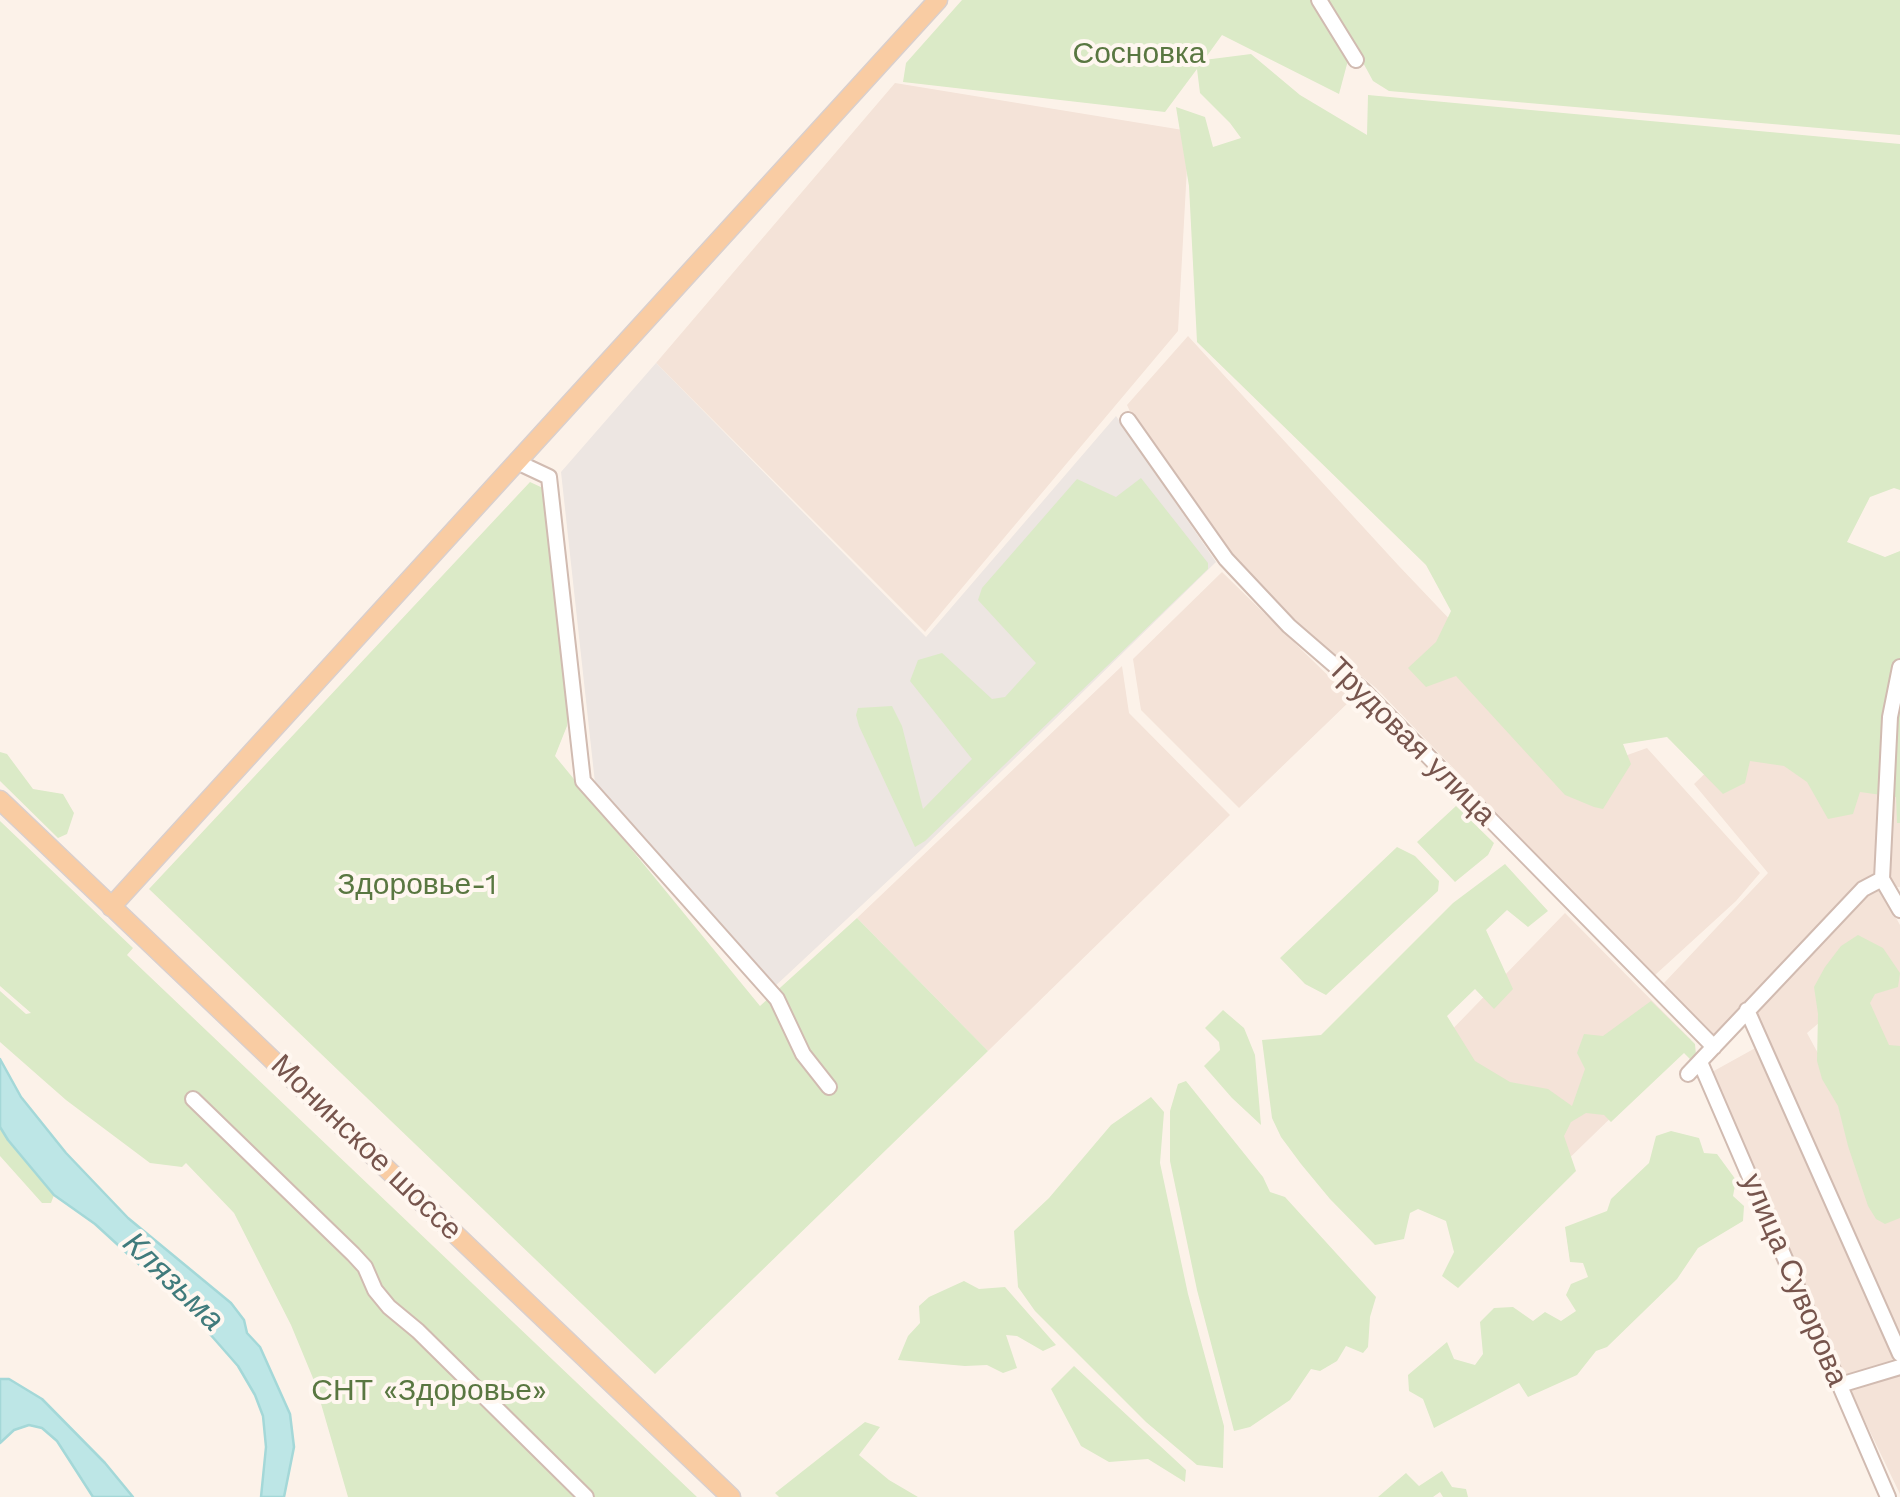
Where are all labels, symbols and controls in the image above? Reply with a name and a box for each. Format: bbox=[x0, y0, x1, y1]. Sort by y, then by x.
park label: Сосновка bbox=[1072, 36, 1206, 72]
street label: Трудовая улица bbox=[1320, 651, 1502, 833]
park label: Здоровье-1 bbox=[337, 867, 497, 903]
street label: Монинское шоссе bbox=[263, 1048, 469, 1248]
street label: улица Суворова bbox=[1733, 1168, 1855, 1392]
water label: Клязьма bbox=[115, 1225, 231, 1339]
park label: СНТ «Здоровье» bbox=[311, 1373, 547, 1409]

